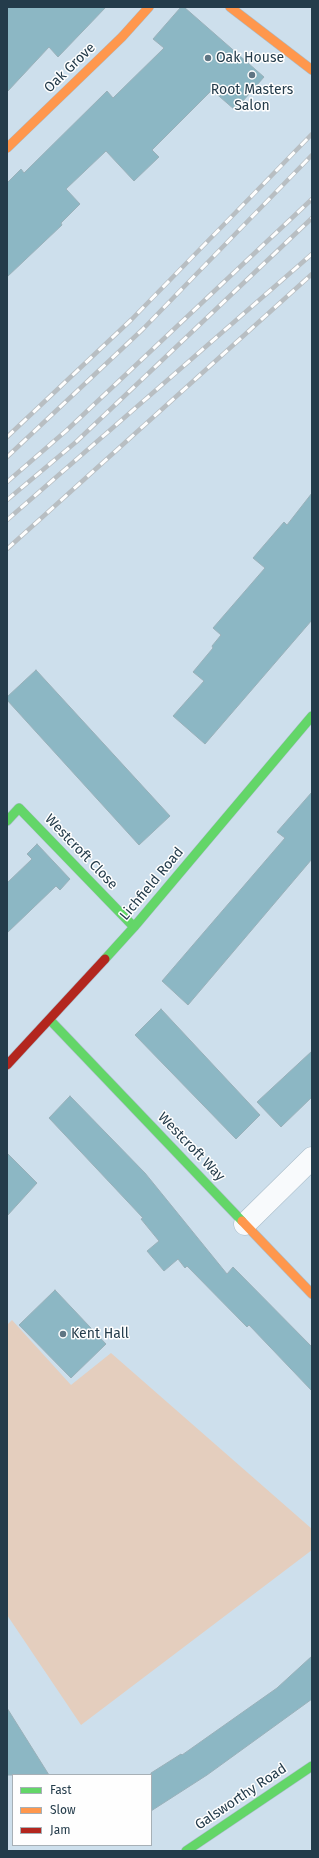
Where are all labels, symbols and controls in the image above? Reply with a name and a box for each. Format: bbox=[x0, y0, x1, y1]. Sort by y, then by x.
street label: Oak Grove bbox=[41, 40, 99, 96]
place label: Oak House bbox=[216, 50, 284, 66]
marker: Oak House bbox=[203, 53, 213, 63]
marker: Root Masters Salon bbox=[247, 70, 257, 80]
place label: Root Masters Salon bbox=[211, 82, 293, 114]
street label: Westcroft Close bbox=[41, 811, 121, 893]
street label: Lichfield Road bbox=[117, 844, 187, 924]
street label: Westcroft Way bbox=[154, 1109, 228, 1185]
place label: Kent Hall bbox=[71, 1326, 129, 1342]
marker: Kent Hall bbox=[58, 1329, 68, 1339]
street label: Galsworthy Road bbox=[192, 1760, 290, 1834]
legend bbox=[12, 1774, 152, 1846]
text: Fast bbox=[50, 1783, 72, 1797]
text: Slow bbox=[50, 1803, 76, 1817]
text: Jam bbox=[50, 1823, 70, 1837]

